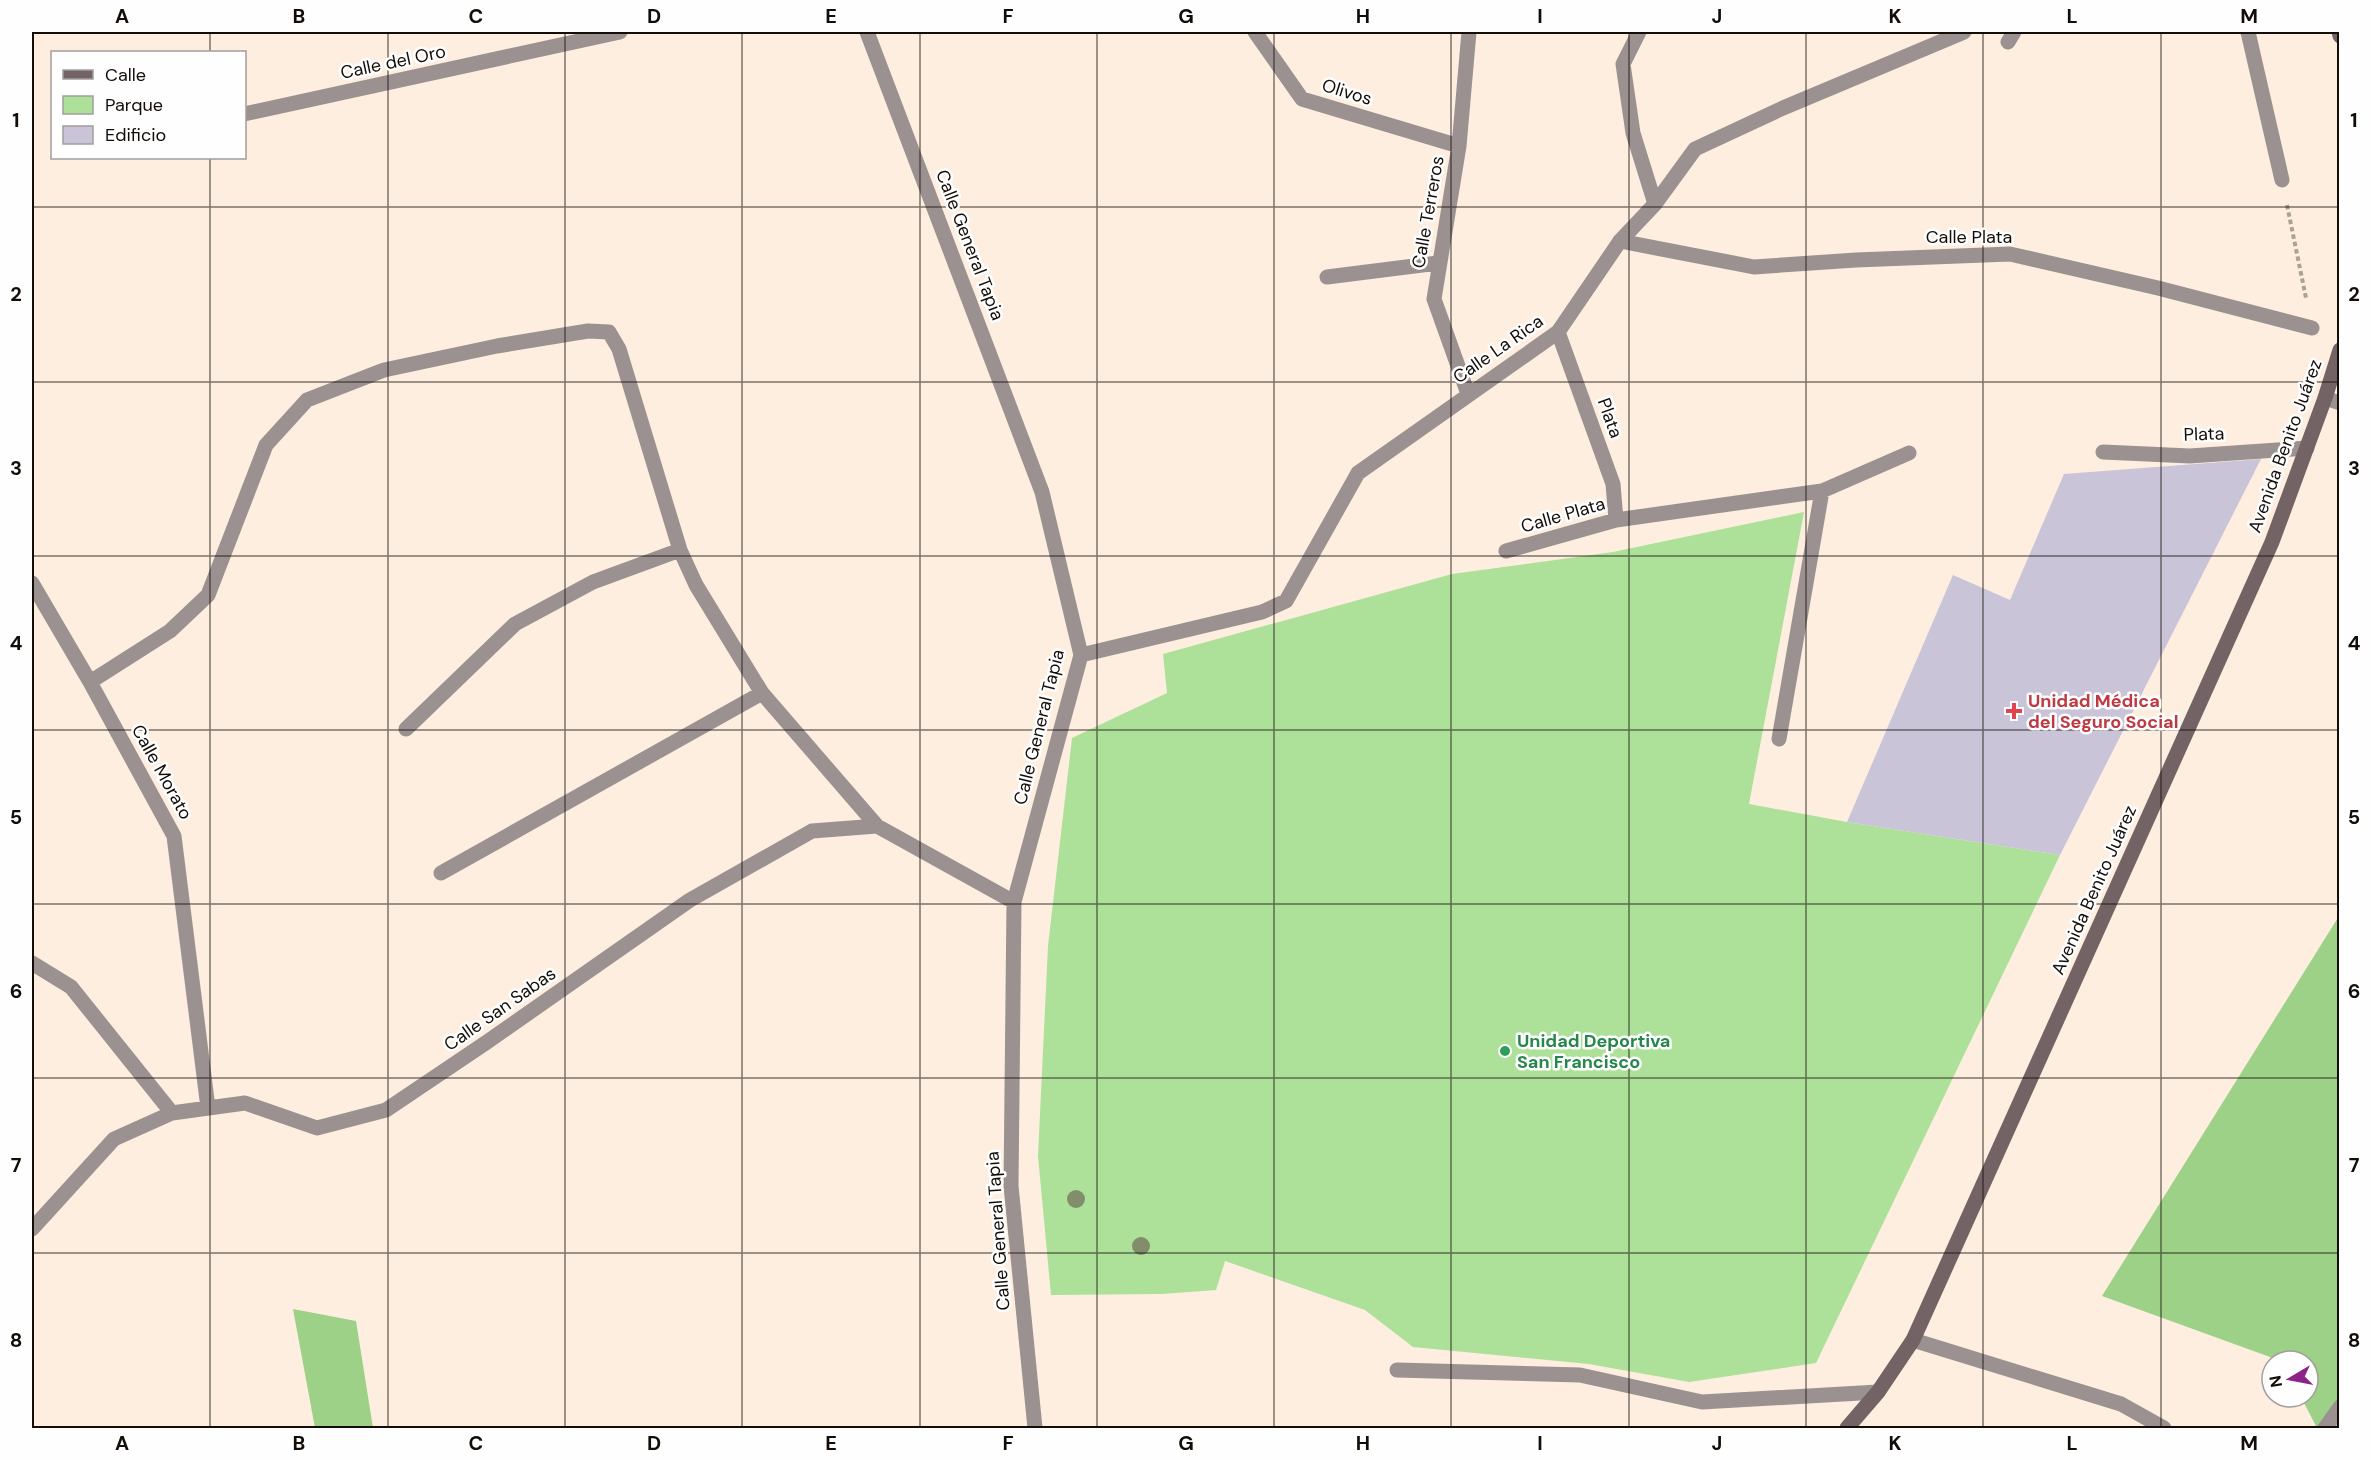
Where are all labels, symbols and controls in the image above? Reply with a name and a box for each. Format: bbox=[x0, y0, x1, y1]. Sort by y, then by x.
text: A bbox=[115, 3, 129, 29]
text: B bbox=[293, 3, 305, 29]
text: C bbox=[469, 3, 483, 29]
text: D bbox=[647, 3, 661, 29]
text: E bbox=[825, 3, 837, 29]
text: F bbox=[1002, 3, 1014, 29]
text: G bbox=[1178, 3, 1194, 29]
text: H bbox=[1356, 3, 1370, 29]
text: I bbox=[1537, 3, 1543, 29]
text: J bbox=[1712, 3, 1722, 29]
text: K bbox=[1888, 3, 1902, 29]
text: L bbox=[2066, 3, 2078, 29]
text: M bbox=[2240, 3, 2258, 29]
street label: Calle del Oro bbox=[338, 39, 448, 85]
legend bbox=[51, 51, 246, 159]
text: Calle bbox=[105, 63, 146, 87]
street label: Olivos bbox=[1319, 73, 1375, 111]
text: Parque bbox=[105, 93, 163, 117]
text: 1 bbox=[12, 107, 20, 133]
text: 1 bbox=[2350, 107, 2358, 133]
text: Edificio bbox=[105, 123, 166, 147]
street label: Calle Terreros bbox=[1406, 154, 1450, 270]
street label: Calle General Tapia bbox=[930, 166, 1010, 324]
street label: Calle Plata bbox=[1926, 225, 2012, 249]
text: 2 bbox=[10, 281, 22, 307]
text: 2 bbox=[2348, 281, 2360, 307]
street label: Calle La Rica bbox=[1448, 309, 1548, 389]
street label: Avenida Benito Juárez bbox=[2242, 356, 2328, 536]
street label: Plata bbox=[1592, 395, 1628, 441]
street label: Plata bbox=[2183, 421, 2225, 447]
text: 3 bbox=[10, 455, 22, 481]
text: 3 bbox=[2348, 455, 2360, 481]
street label: Calle Plata bbox=[1518, 492, 1608, 538]
text: 4 bbox=[10, 630, 23, 656]
text: 4 bbox=[2348, 630, 2361, 656]
street label: Calle General Tapia bbox=[1008, 647, 1070, 807]
place label: Unidad Médica del Seguro Social bbox=[2028, 689, 2178, 734]
marker: Unidad Médica del Seguro Social bbox=[2005, 702, 2023, 720]
street label: Calle Morato bbox=[126, 720, 198, 824]
street label: Avenida Benito Juárez bbox=[2046, 802, 2142, 978]
text: 5 bbox=[10, 804, 22, 830]
text: 5 bbox=[2348, 804, 2360, 830]
street label: Calle San Sabas bbox=[439, 961, 561, 1057]
text: 6 bbox=[10, 978, 22, 1004]
text: 6 bbox=[2348, 978, 2360, 1004]
place label: Unidad Deportiva San Francisco bbox=[1517, 1029, 1670, 1074]
marker: Unidad Deportiva San Francisco bbox=[1498, 1044, 1512, 1058]
street label: Calle General Tapia bbox=[980, 1151, 1016, 1311]
text: 7 bbox=[11, 1152, 22, 1178]
text: 7 bbox=[2349, 1152, 2360, 1178]
text: 8 bbox=[10, 1327, 22, 1353]
text: 8 bbox=[2348, 1327, 2360, 1353]
north arrow bbox=[2260, 1349, 2320, 1409]
text: N bbox=[2264, 1374, 2287, 1389]
text: A bbox=[115, 1430, 129, 1456]
text: B bbox=[293, 1430, 305, 1456]
text: C bbox=[469, 1430, 483, 1456]
text: D bbox=[647, 1430, 661, 1456]
text: E bbox=[825, 1430, 837, 1456]
text: F bbox=[1002, 1430, 1014, 1456]
text: G bbox=[1178, 1430, 1194, 1456]
text: H bbox=[1356, 1430, 1370, 1456]
text: I bbox=[1537, 1430, 1543, 1456]
text: J bbox=[1712, 1430, 1722, 1456]
text: K bbox=[1888, 1430, 1902, 1456]
text: L bbox=[2066, 1430, 2078, 1456]
text: M bbox=[2240, 1430, 2258, 1456]

